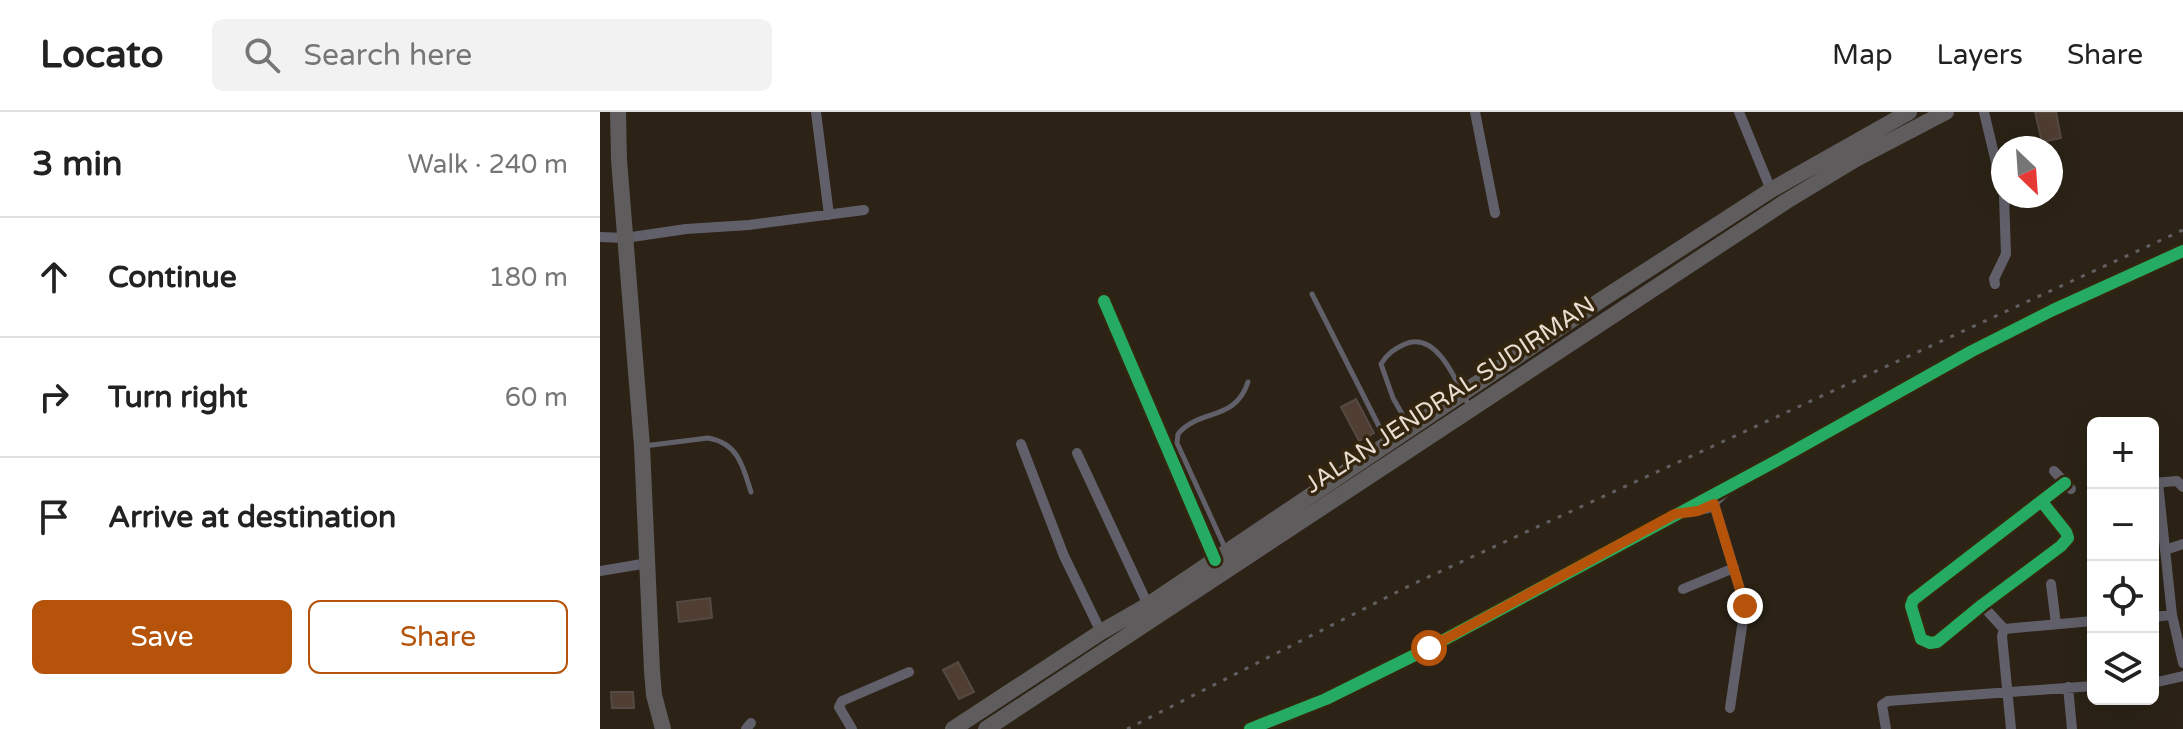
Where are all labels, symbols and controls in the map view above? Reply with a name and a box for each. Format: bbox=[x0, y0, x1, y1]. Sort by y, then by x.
search box bbox=[212, 19, 772, 91]
text: Locato bbox=[40, 32, 164, 78]
icon: search bbox=[240, 33, 284, 77]
text: Search here bbox=[304, 37, 472, 74]
text: Map bbox=[1832, 38, 1893, 72]
text: Layers bbox=[1937, 38, 2023, 72]
text: Share bbox=[2067, 38, 2143, 72]
north arrow bbox=[1991, 136, 2063, 208]
text: 3 min bbox=[32, 144, 123, 185]
text: Walk · 240 m bbox=[408, 149, 568, 180]
icon: ahead bbox=[32, 255, 76, 299]
text: Continue bbox=[108, 259, 237, 296]
text: 180 m bbox=[488, 262, 568, 293]
street label: JALAN JENDRAL SUDIRMAN bbox=[1300, 290, 1600, 500]
icon: right bbox=[32, 375, 76, 419]
text: Turn right bbox=[108, 379, 248, 416]
text: 60 m bbox=[505, 382, 568, 413]
map controls bbox=[2087, 417, 2159, 705]
button: + bbox=[2087, 417, 2159, 489]
button: − bbox=[2087, 489, 2159, 561]
icon: arrive bbox=[32, 495, 76, 539]
text: Arrive at destination bbox=[108, 499, 396, 536]
button: locate bbox=[2087, 561, 2159, 633]
route end bbox=[1727, 588, 1763, 624]
button: Save bbox=[32, 600, 292, 674]
button: Share bbox=[308, 600, 568, 674]
route start bbox=[1411, 630, 1447, 666]
button: layers bbox=[2087, 633, 2159, 705]

